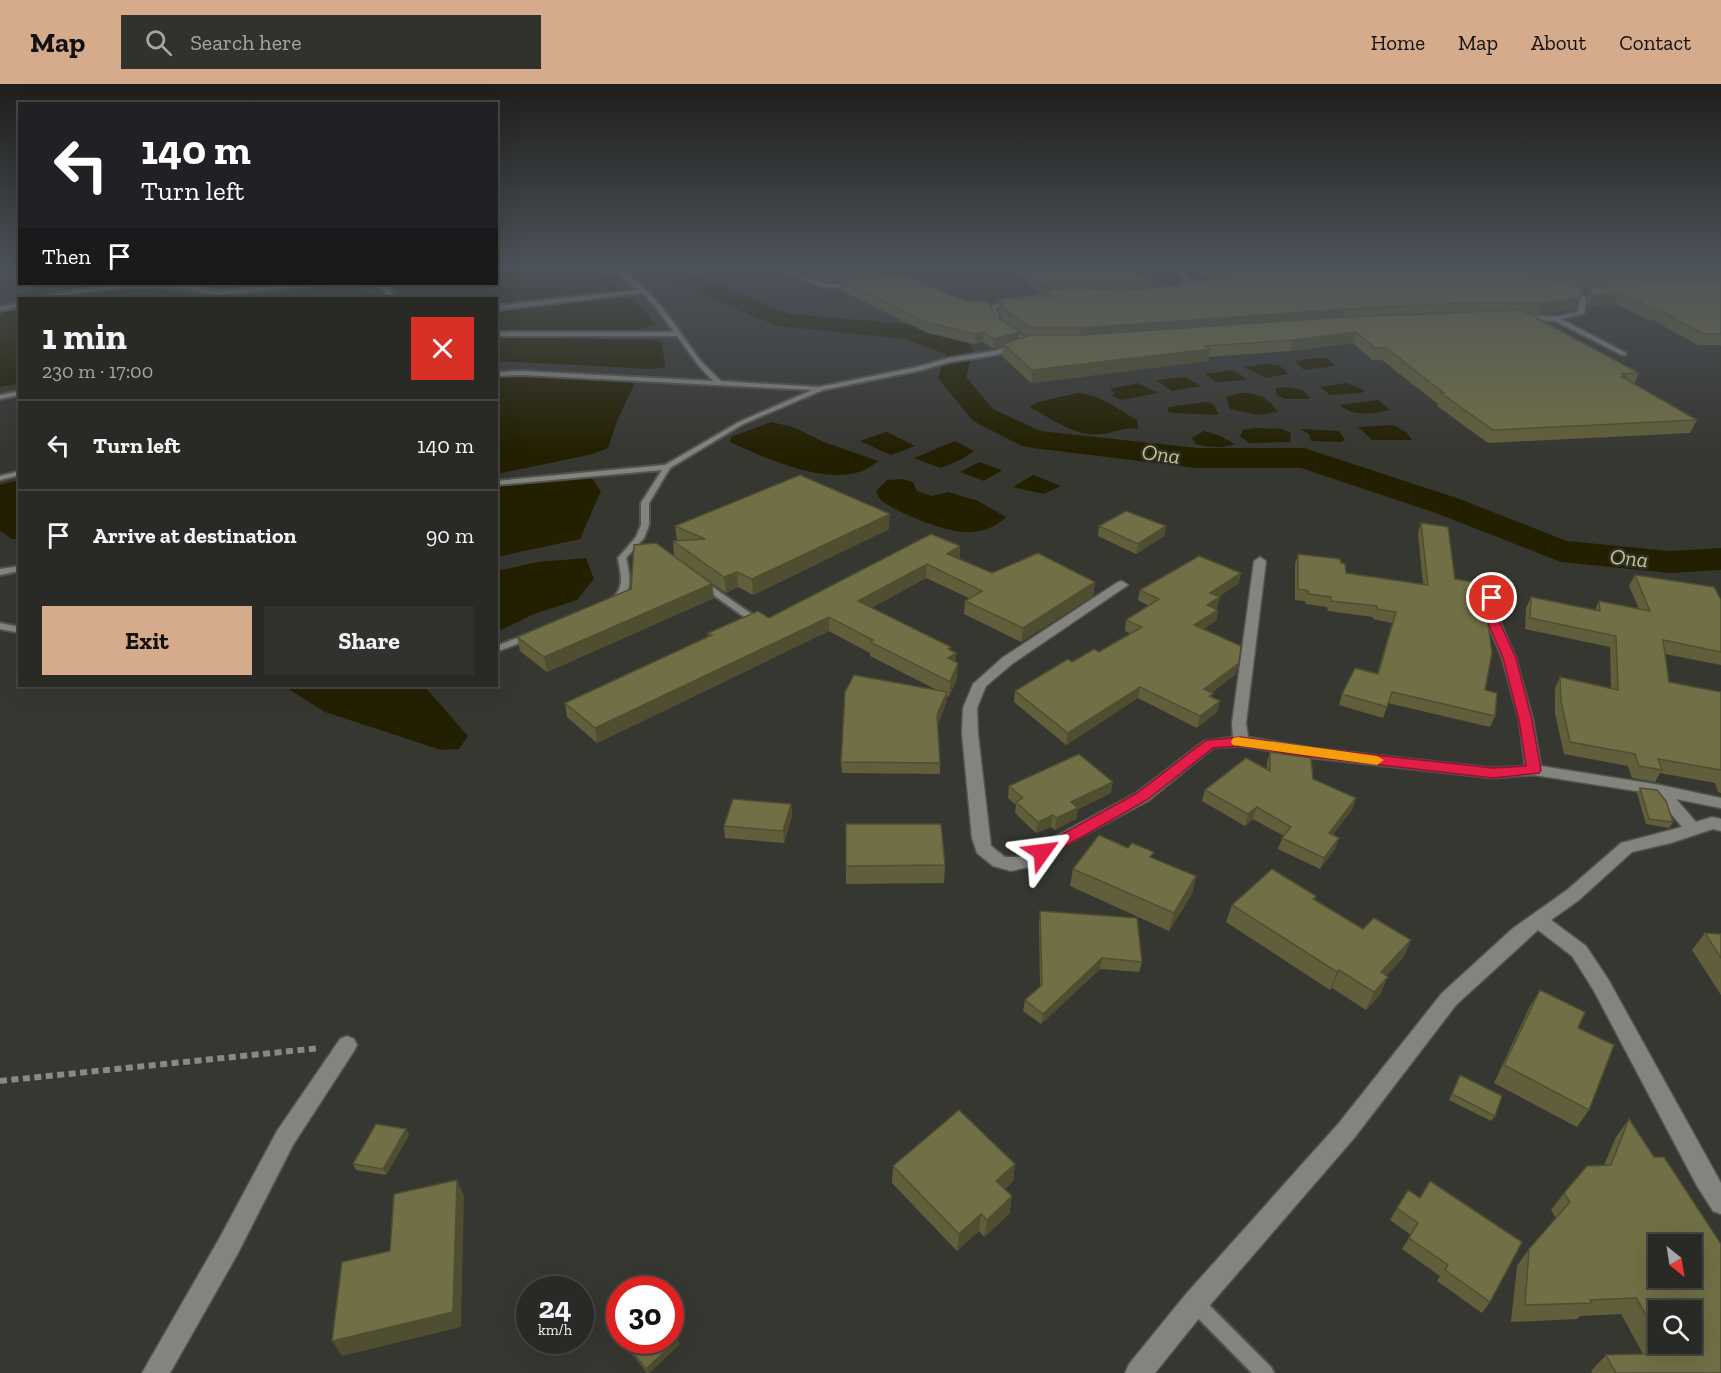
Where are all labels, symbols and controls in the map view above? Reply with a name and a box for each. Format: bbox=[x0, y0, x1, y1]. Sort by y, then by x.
search box bbox=[121, 15, 541, 69]
text: Map bbox=[30, 26, 85, 59]
icon: search bbox=[142, 26, 175, 59]
text: Search here bbox=[190, 29, 302, 56]
text: Home bbox=[1371, 30, 1425, 55]
text: Map bbox=[1458, 30, 1498, 55]
text: About bbox=[1531, 30, 1586, 55]
text: Contact bbox=[1619, 30, 1691, 55]
text: 140 m bbox=[141, 124, 251, 175]
icon: left bbox=[42, 126, 120, 204]
text: Turn left bbox=[141, 175, 244, 207]
icon: arrive bbox=[103, 240, 136, 273]
text: Then bbox=[42, 243, 91, 270]
text: 1 min bbox=[42, 315, 127, 358]
button: close bbox=[411, 317, 474, 380]
text: 230 m · 17:00 bbox=[42, 359, 153, 383]
icon: left bbox=[42, 429, 75, 462]
text: Turn left bbox=[93, 432, 180, 459]
text: 140 m bbox=[417, 432, 474, 459]
water label: Ona bbox=[1140, 438, 1182, 470]
icon: arrive bbox=[42, 519, 75, 552]
text: Arrive at destination bbox=[93, 522, 296, 549]
text: 90 m bbox=[426, 522, 474, 549]
water label: Ona bbox=[1609, 543, 1649, 573]
pin bbox=[1466, 572, 1517, 623]
icon: arrive bbox=[1475, 581, 1508, 614]
button: Exit bbox=[42, 606, 252, 675]
button: Share bbox=[264, 606, 474, 675]
position arrow bbox=[1010, 820, 1074, 884]
north arrow bbox=[1648, 1234, 1702, 1288]
map controls bbox=[1648, 1234, 1702, 1354]
speed limit sign: 30 bbox=[606, 1276, 684, 1354]
text: 24 bbox=[538, 1290, 572, 1326]
button: search bbox=[1648, 1300, 1702, 1354]
text: km/h bbox=[538, 1321, 572, 1339]

